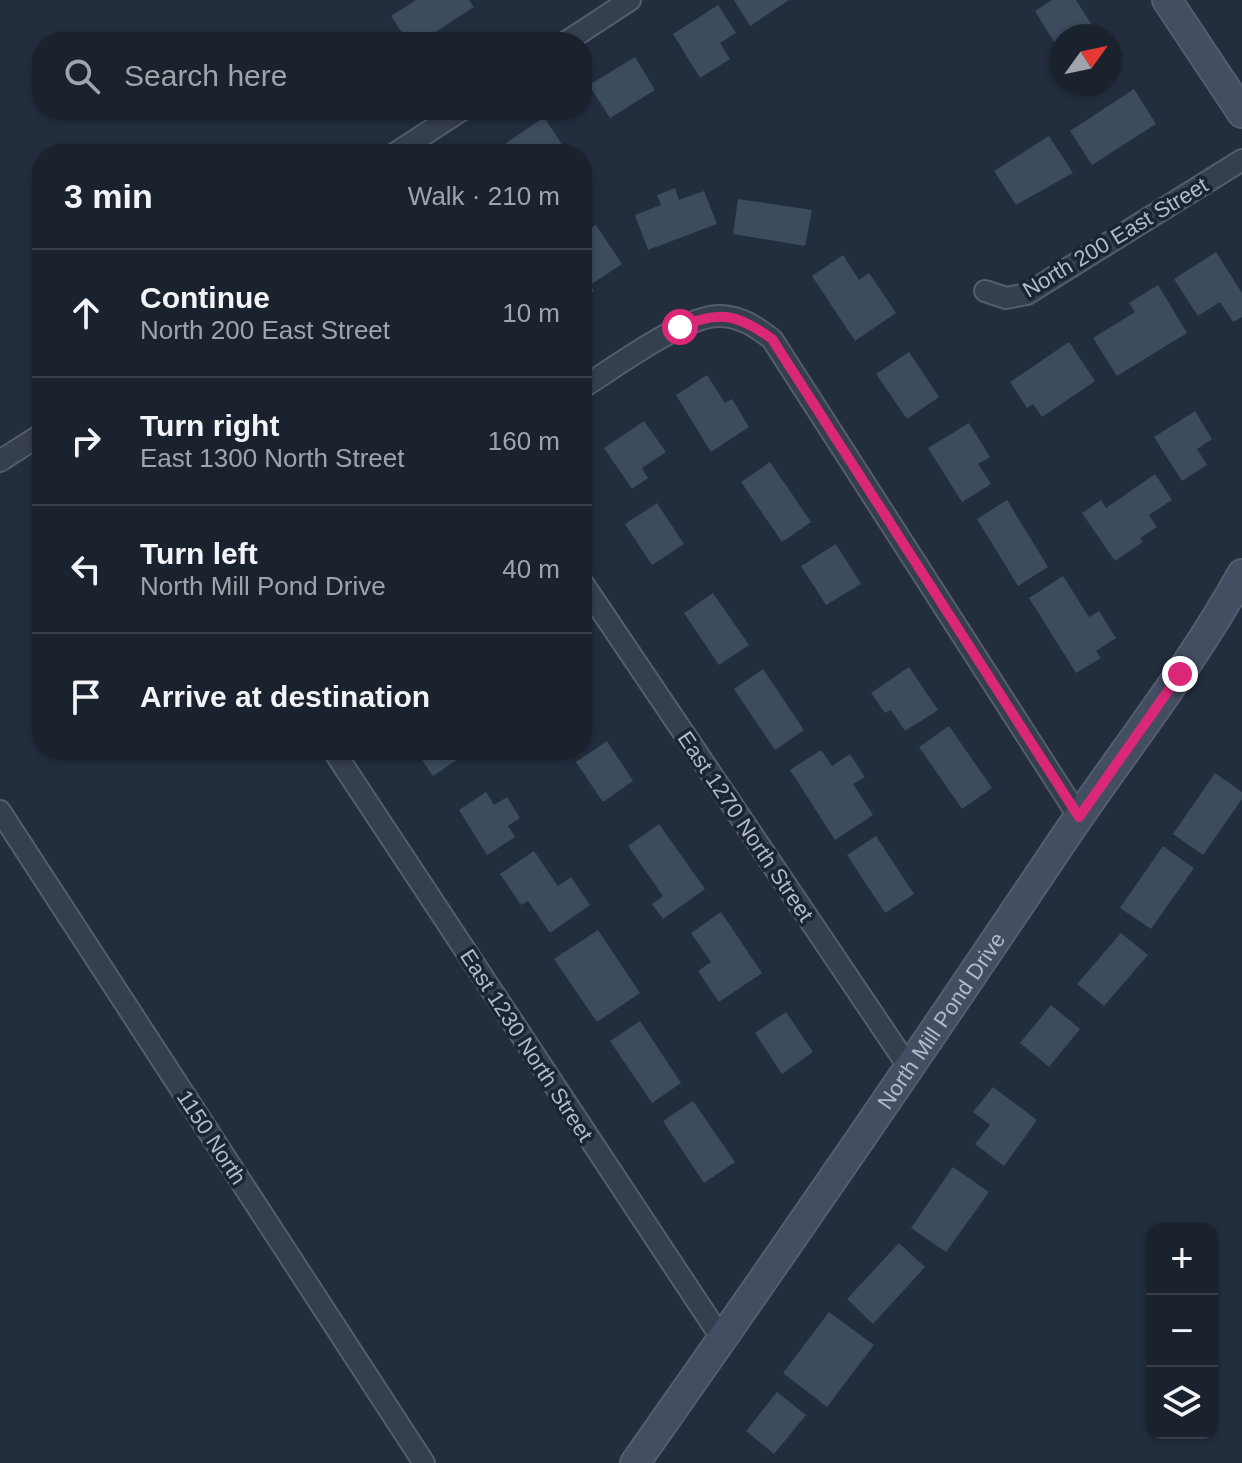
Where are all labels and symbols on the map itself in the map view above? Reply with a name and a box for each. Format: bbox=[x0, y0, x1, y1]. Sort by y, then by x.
north arrow bbox=[1050, 24, 1122, 96]
street label: North 200 East Street bbox=[1018, 172, 1212, 303]
route start bbox=[662, 309, 698, 345]
route end bbox=[1162, 656, 1198, 692]
street label: East 1270 North Street bbox=[673, 727, 819, 926]
street label: North Mill Pond Drive bbox=[873, 928, 1010, 1114]
street label: East 1230 North Street bbox=[455, 945, 598, 1146]
street label: 1150 North bbox=[172, 1086, 251, 1189]

